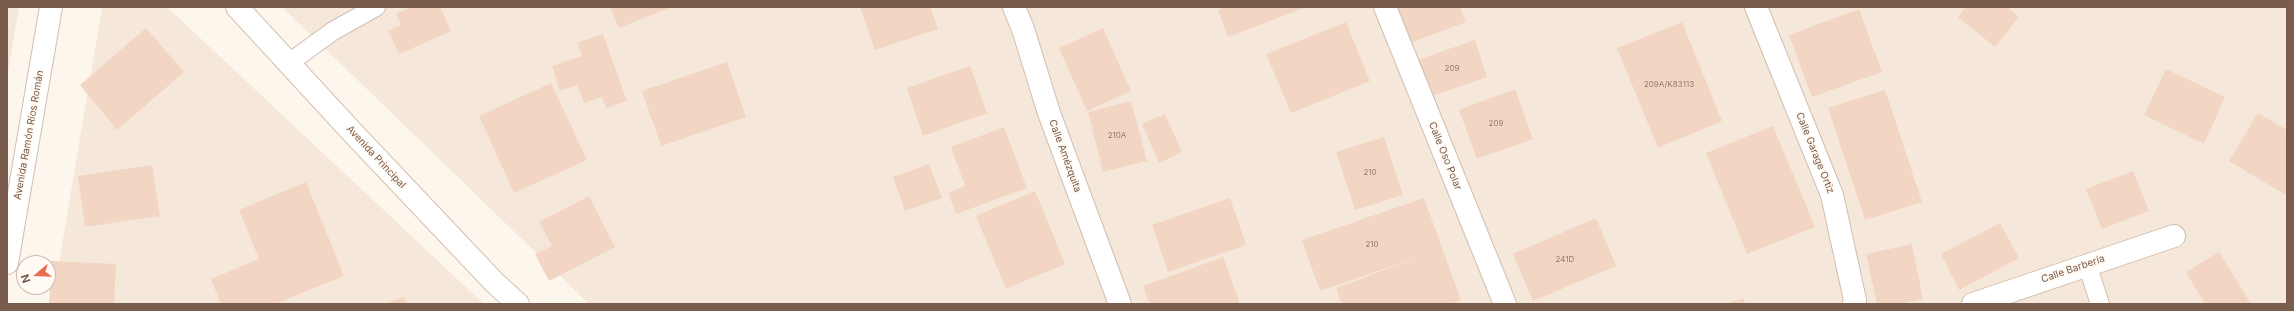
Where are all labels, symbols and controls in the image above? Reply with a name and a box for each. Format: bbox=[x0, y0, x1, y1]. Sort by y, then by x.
house number: 209 bbox=[1445, 64, 1459, 74]
street label: Avenida Ramón Ríos Román bbox=[12, 69, 46, 201]
house number: 209A/K83113 bbox=[1644, 80, 1694, 90]
street label: Calle Garage Ortiz bbox=[1793, 111, 1837, 195]
street label: Calle Amézquita bbox=[1046, 118, 1084, 194]
house number: 209 bbox=[1489, 119, 1503, 129]
street label: Calle Oso Polar bbox=[1426, 120, 1464, 192]
street label: Avenida Principal bbox=[344, 123, 408, 191]
house number: 210A bbox=[1108, 131, 1126, 141]
house number: 210 bbox=[1363, 168, 1377, 178]
house number: 210 bbox=[1365, 240, 1379, 250]
street label: Calle Barbería bbox=[2040, 253, 2106, 285]
north arrow bbox=[16, 255, 56, 295]
house number: 241D bbox=[1556, 255, 1574, 265]
text: N bbox=[18, 272, 34, 285]

